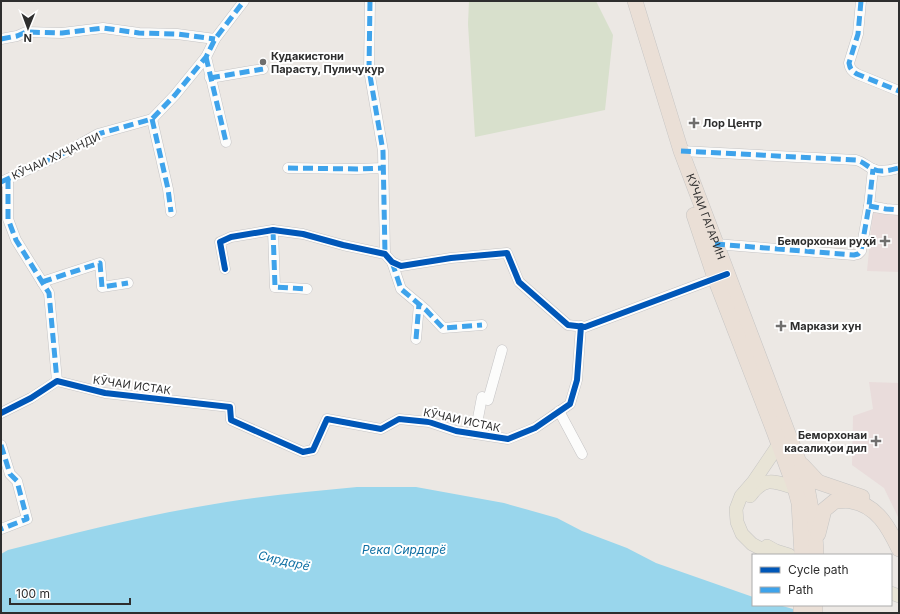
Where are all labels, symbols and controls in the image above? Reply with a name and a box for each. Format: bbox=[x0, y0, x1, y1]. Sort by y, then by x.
north arrow bbox=[8, 8, 48, 48]
text: N bbox=[24, 31, 32, 45]
place label: Кудакистони Парасту, Пуличукур bbox=[271, 49, 385, 76]
marker: Кудакистони Парасту, Пуличукур bbox=[258, 57, 268, 67]
place label: Лор Центр bbox=[703, 116, 762, 130]
marker: Лор Центр bbox=[688, 117, 700, 129]
street label: КӮЧАИ ХУҶАНДИ bbox=[9, 129, 103, 183]
street label: КӮЧАИ ГАГАРИН bbox=[683, 172, 728, 261]
place label: Беморхонаи руҳӣ bbox=[777, 234, 876, 248]
marker: Беморхонаи руҳӣ bbox=[879, 235, 891, 247]
place label: Маркази хун bbox=[790, 319, 862, 333]
marker: Маркази хун bbox=[775, 320, 787, 332]
street label: КӮЧАИ ИСТАК bbox=[92, 373, 172, 397]
street label: КӮЧАИ ИСТАК bbox=[422, 405, 502, 435]
place label: Беморхонаи касалиҳои дил bbox=[784, 428, 867, 455]
marker: Беморхонаи касалиҳои дил bbox=[870, 435, 882, 447]
water label: Река Сирдарё bbox=[362, 542, 446, 557]
water label: Сирдарё bbox=[257, 547, 311, 574]
legend bbox=[752, 554, 892, 606]
text: Cycle path bbox=[788, 562, 849, 577]
scale bar bbox=[10, 580, 130, 606]
text: Path bbox=[788, 582, 813, 597]
text: 100 m bbox=[16, 586, 50, 601]

